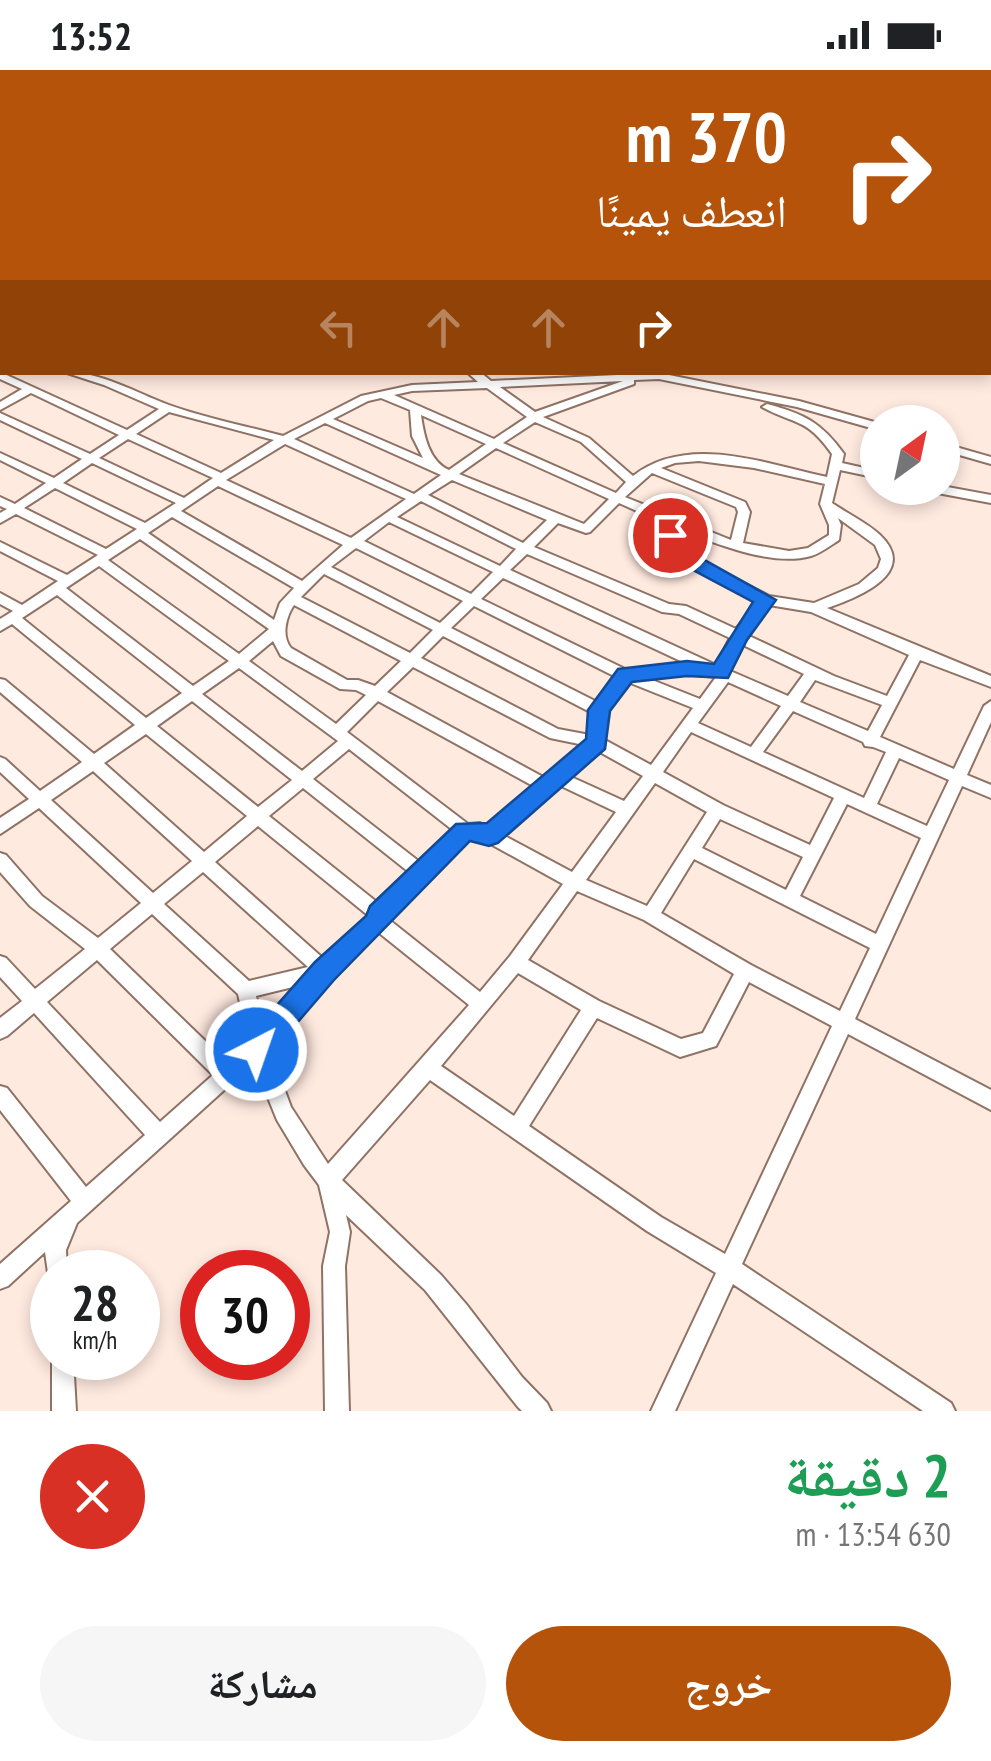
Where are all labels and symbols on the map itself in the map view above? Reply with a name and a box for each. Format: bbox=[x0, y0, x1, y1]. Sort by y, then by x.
north arrow bbox=[860, 405, 960, 505]
pin bbox=[628, 493, 713, 578]
position arrow bbox=[204, 998, 308, 1102]
speed limit sign: 30 bbox=[180, 1250, 310, 1380]

